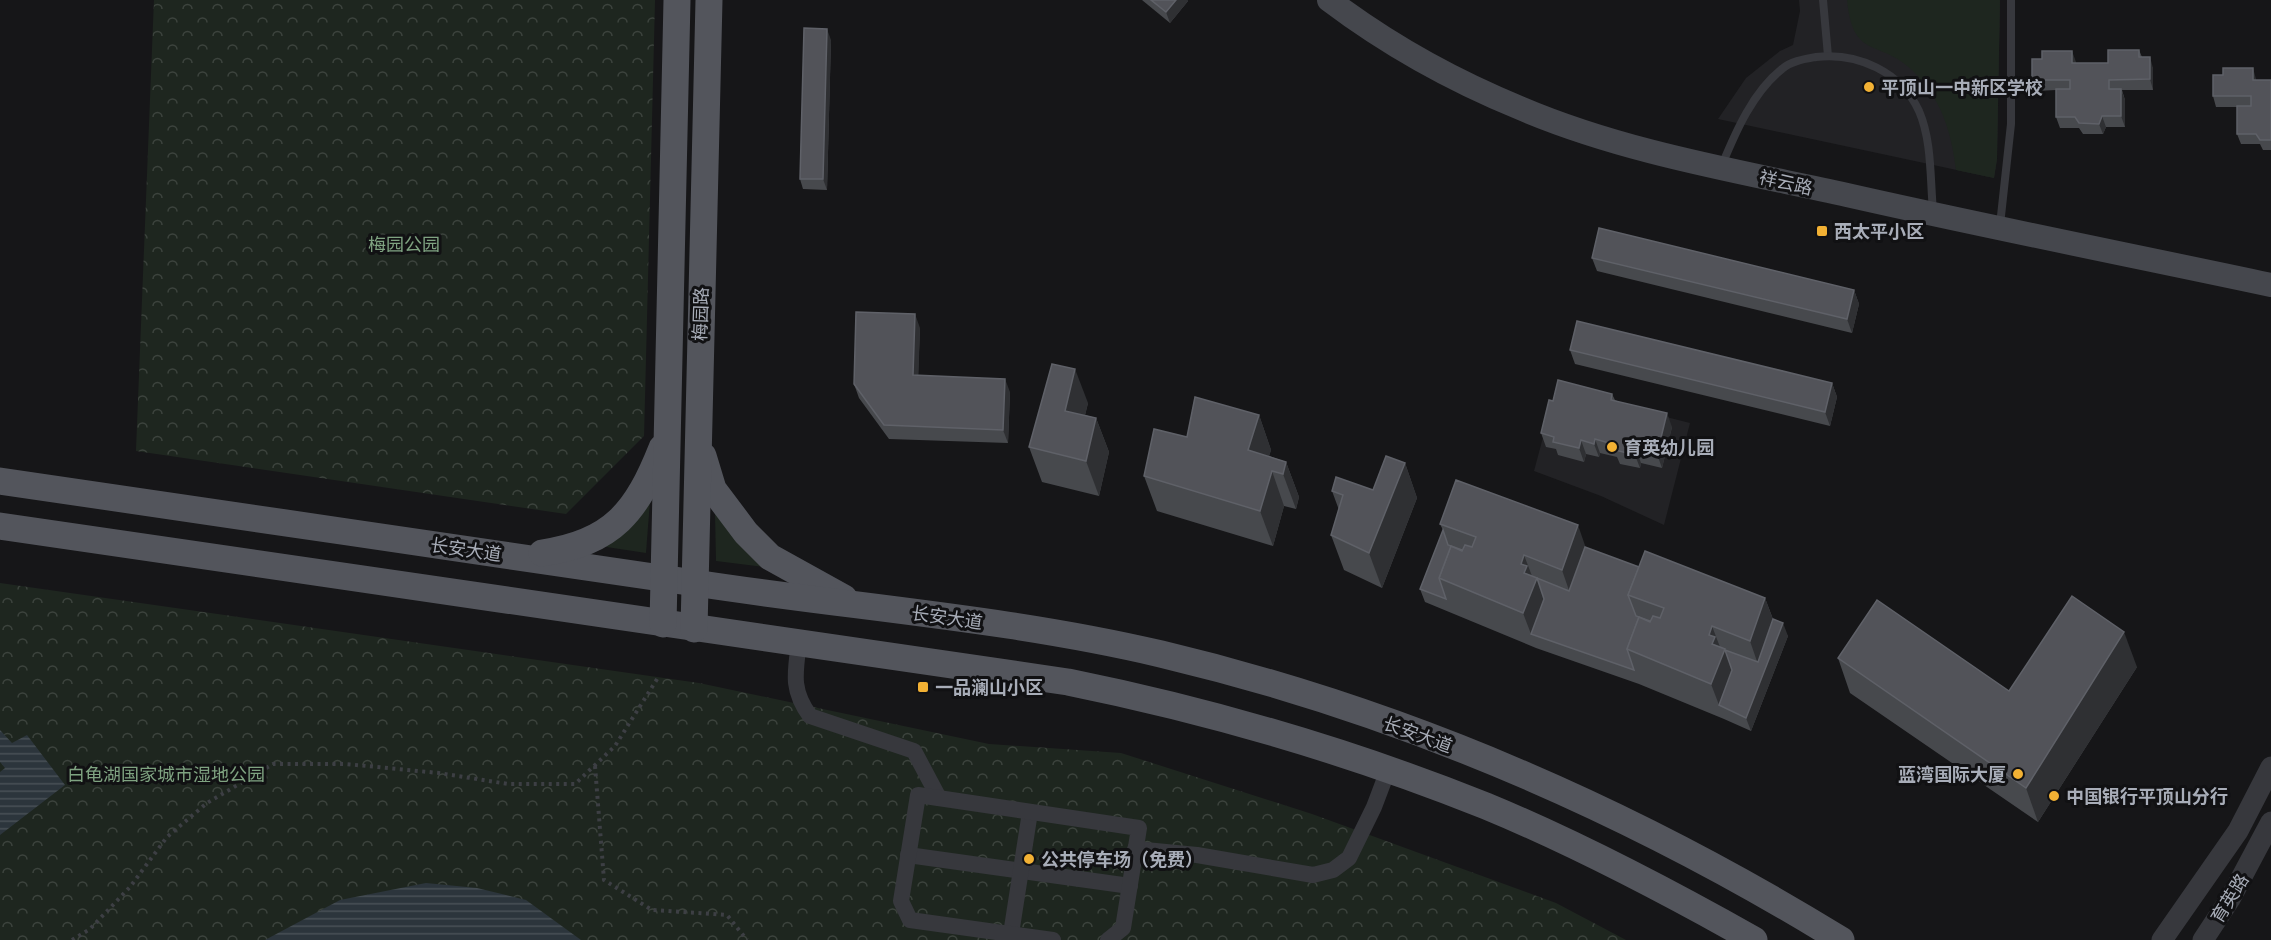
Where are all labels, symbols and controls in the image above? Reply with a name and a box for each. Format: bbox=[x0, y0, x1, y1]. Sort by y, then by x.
place label: 平顶山一中新区学校 bbox=[1881, 77, 2043, 97]
marker: 平顶山一中新区学校 bbox=[1862, 80, 1876, 94]
street label: 祥云路 bbox=[1757, 166, 1815, 198]
place label: 西太平小区 bbox=[1834, 221, 1924, 241]
marker: 西太平小区 bbox=[1815, 224, 1829, 238]
park label: 梅园公园 bbox=[368, 234, 440, 254]
street label: 梅园路 bbox=[689, 287, 711, 341]
place label: 育英幼儿园 bbox=[1624, 437, 1714, 457]
marker: 育英幼儿园 bbox=[1605, 440, 1619, 454]
street label: 长安大道 bbox=[429, 534, 503, 564]
street label: 长安大道 bbox=[910, 602, 984, 632]
place label: 一品澜山小区 bbox=[935, 677, 1043, 697]
marker: 一品澜山小区 bbox=[916, 680, 930, 694]
street label: 长安大道 bbox=[1381, 712, 1455, 756]
park label: 白龟湖国家城市湿地公园 bbox=[67, 764, 265, 784]
place label: 蓝湾国际大厦 bbox=[1898, 764, 2006, 784]
marker: 蓝湾国际大厦 bbox=[2011, 767, 2025, 781]
place label: 中国银行平顶山分行 bbox=[2066, 786, 2228, 806]
marker: 中国银行平顶山分行 bbox=[2047, 789, 2061, 803]
place label: 公共停车场（免费） bbox=[1041, 849, 1203, 869]
marker: 公共停车场（免费） bbox=[1022, 852, 1036, 866]
street label: 育英路 bbox=[2206, 870, 2252, 926]

